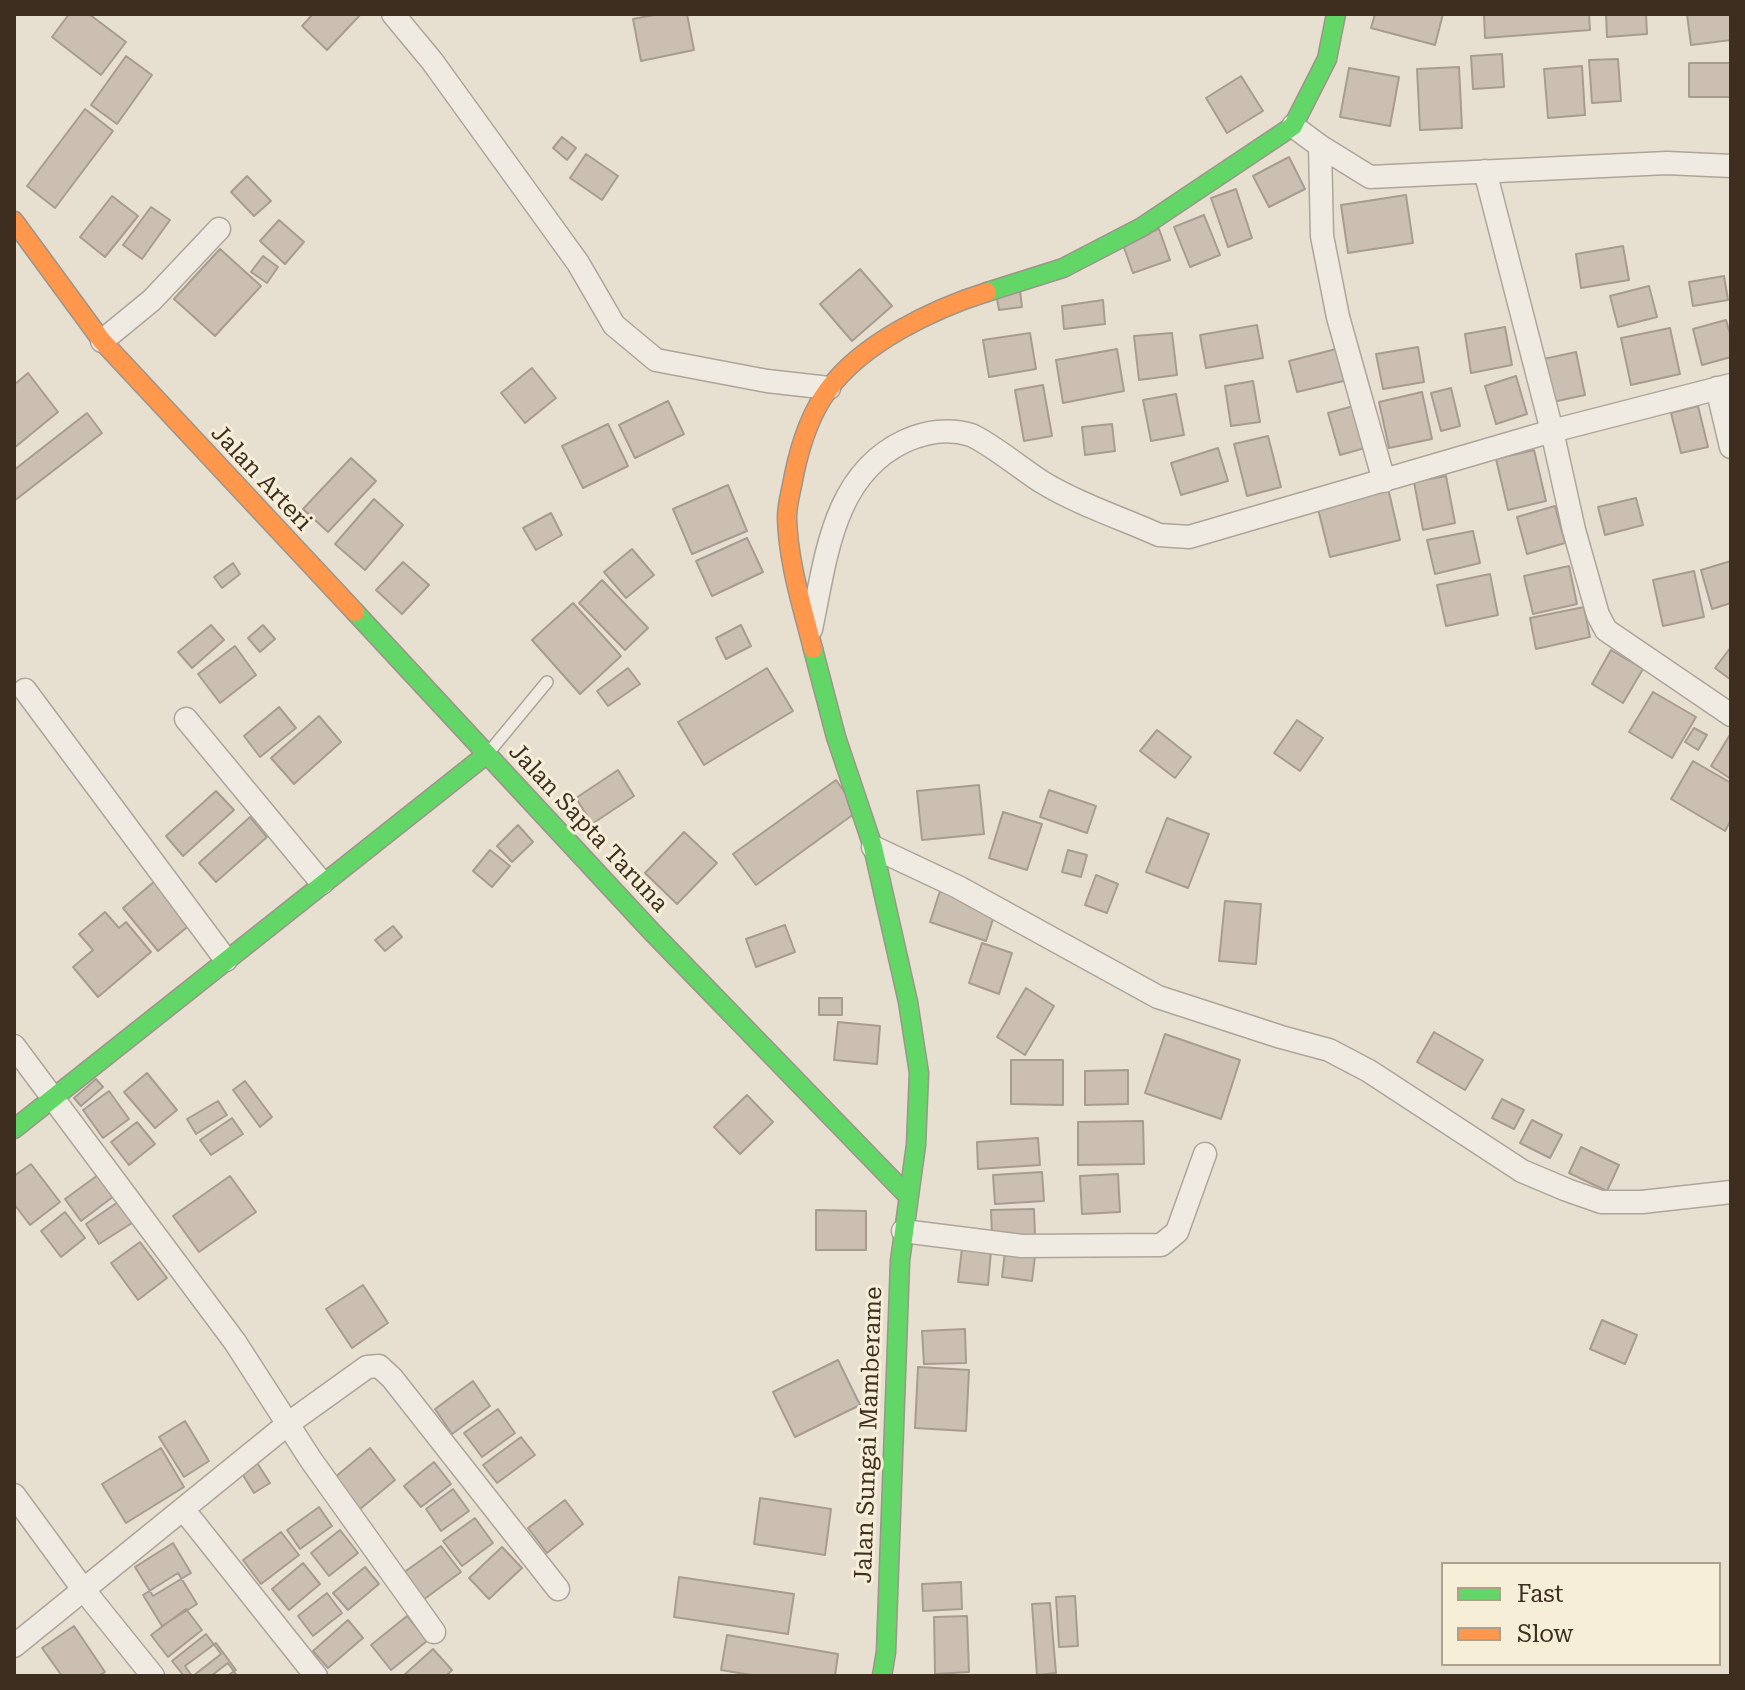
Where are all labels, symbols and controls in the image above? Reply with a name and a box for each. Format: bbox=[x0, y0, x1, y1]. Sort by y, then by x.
street label: Jalan Arteri bbox=[205, 419, 317, 537]
street label: Jalan Sapta Taruna bbox=[502, 738, 674, 918]
street label: Jalan Sungai Mamberame bbox=[849, 1286, 889, 1584]
legend bbox=[1441, 1562, 1721, 1666]
text: Fast bbox=[1517, 1580, 1564, 1608]
text: Slow bbox=[1517, 1620, 1573, 1648]

